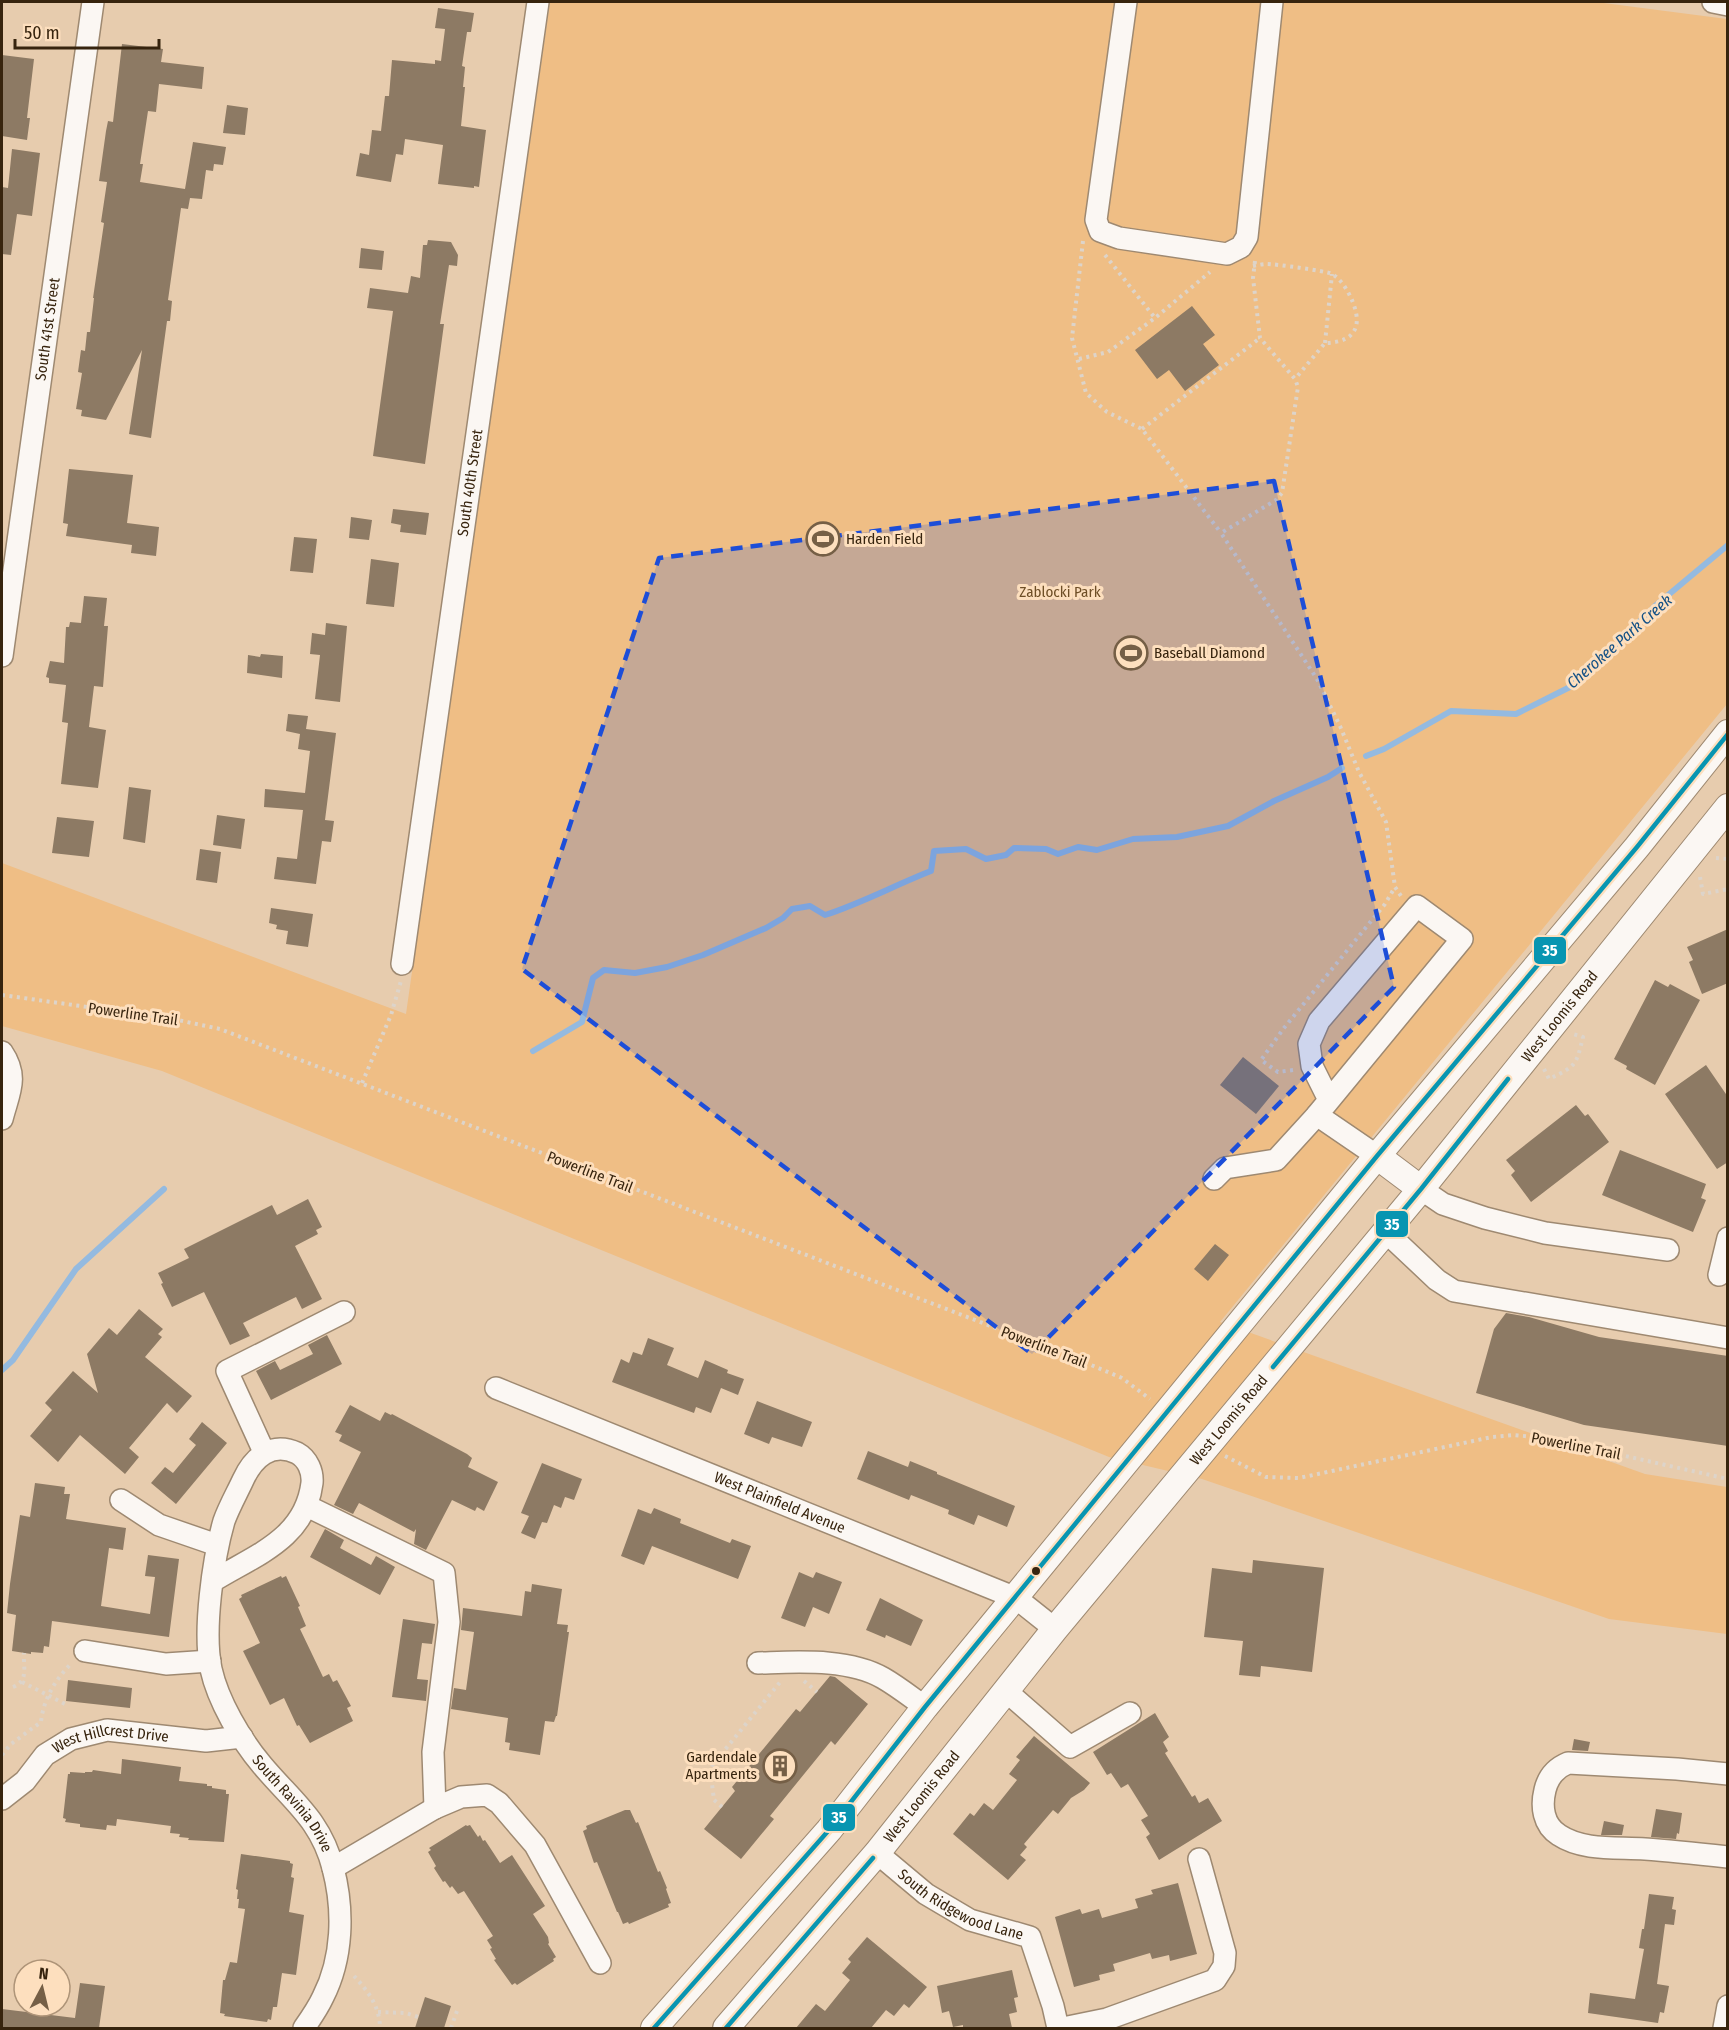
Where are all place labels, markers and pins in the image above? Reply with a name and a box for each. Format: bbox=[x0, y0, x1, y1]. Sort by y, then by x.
sports icon: Harden Field bbox=[805, 521, 841, 557]
place label: Harden Field bbox=[846, 530, 923, 548]
sports icon: Baseball Diamond bbox=[1113, 635, 1149, 671]
place label: Baseball Diamond bbox=[1154, 644, 1265, 662]
unlabelled marker bbox=[1030, 1565, 1042, 1577]
place label: Gardendale Apartments bbox=[686, 1748, 757, 1783]
building icon: Gardendale Apartments bbox=[762, 1748, 798, 1784]

